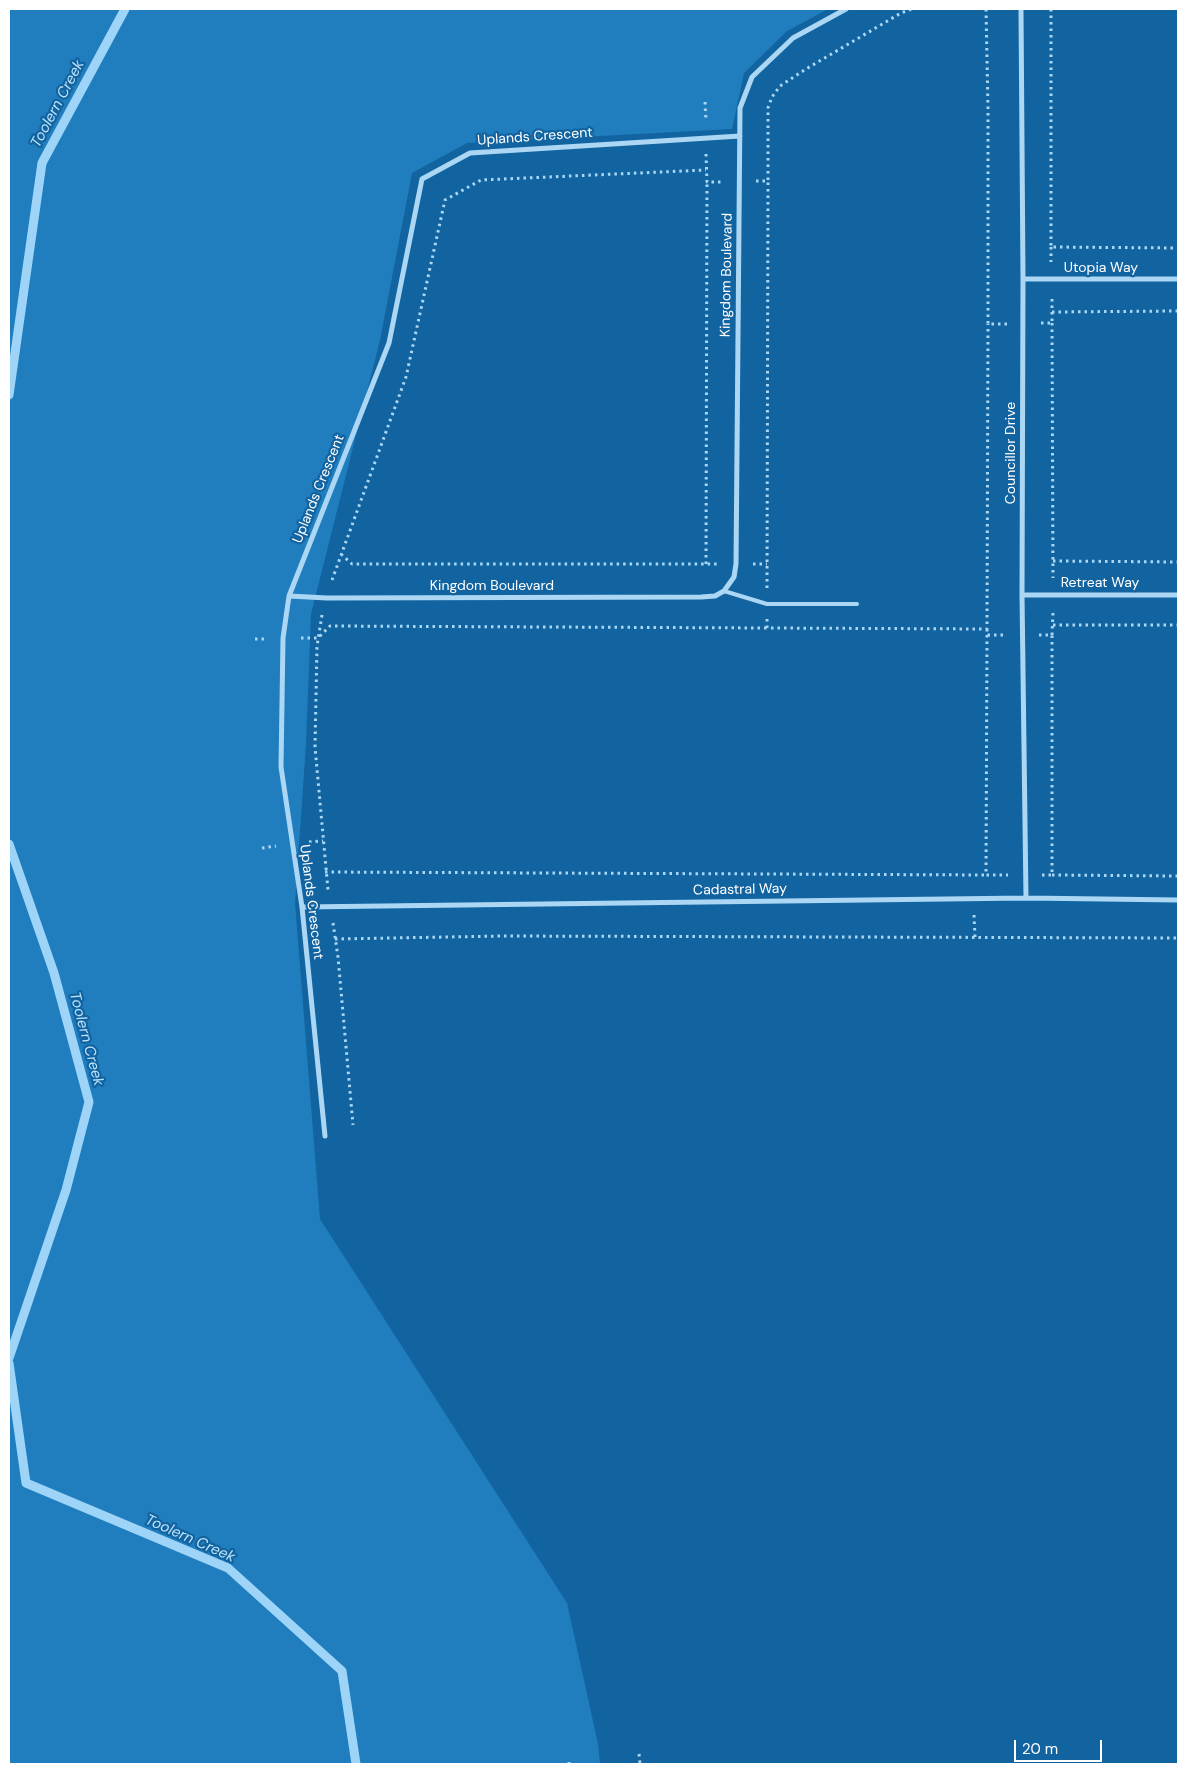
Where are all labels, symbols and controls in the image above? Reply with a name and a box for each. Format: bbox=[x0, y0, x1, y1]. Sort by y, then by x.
water label: Toolern Creek bbox=[27, 57, 89, 151]
street label: Uplands Crescent bbox=[477, 125, 593, 149]
street label: Kingdom Boulevard bbox=[718, 213, 736, 337]
street label: Utopia Way bbox=[1064, 260, 1138, 276]
street label: Councillor Drive bbox=[1003, 402, 1019, 504]
street label: Uplands Crescent bbox=[290, 432, 348, 546]
street label: Retreat Way bbox=[1061, 575, 1139, 591]
street label: Kingdom Boulevard bbox=[430, 578, 554, 594]
street label: Uplands Crescent bbox=[296, 844, 326, 960]
street label: Cadastral Way bbox=[693, 881, 787, 899]
water label: Toolern Creek bbox=[65, 990, 107, 1088]
water label: Toolern Creek bbox=[142, 1511, 238, 1567]
scale bar bbox=[1017, 1730, 1104, 1762]
text: 20 m bbox=[1022, 1739, 1058, 1759]

